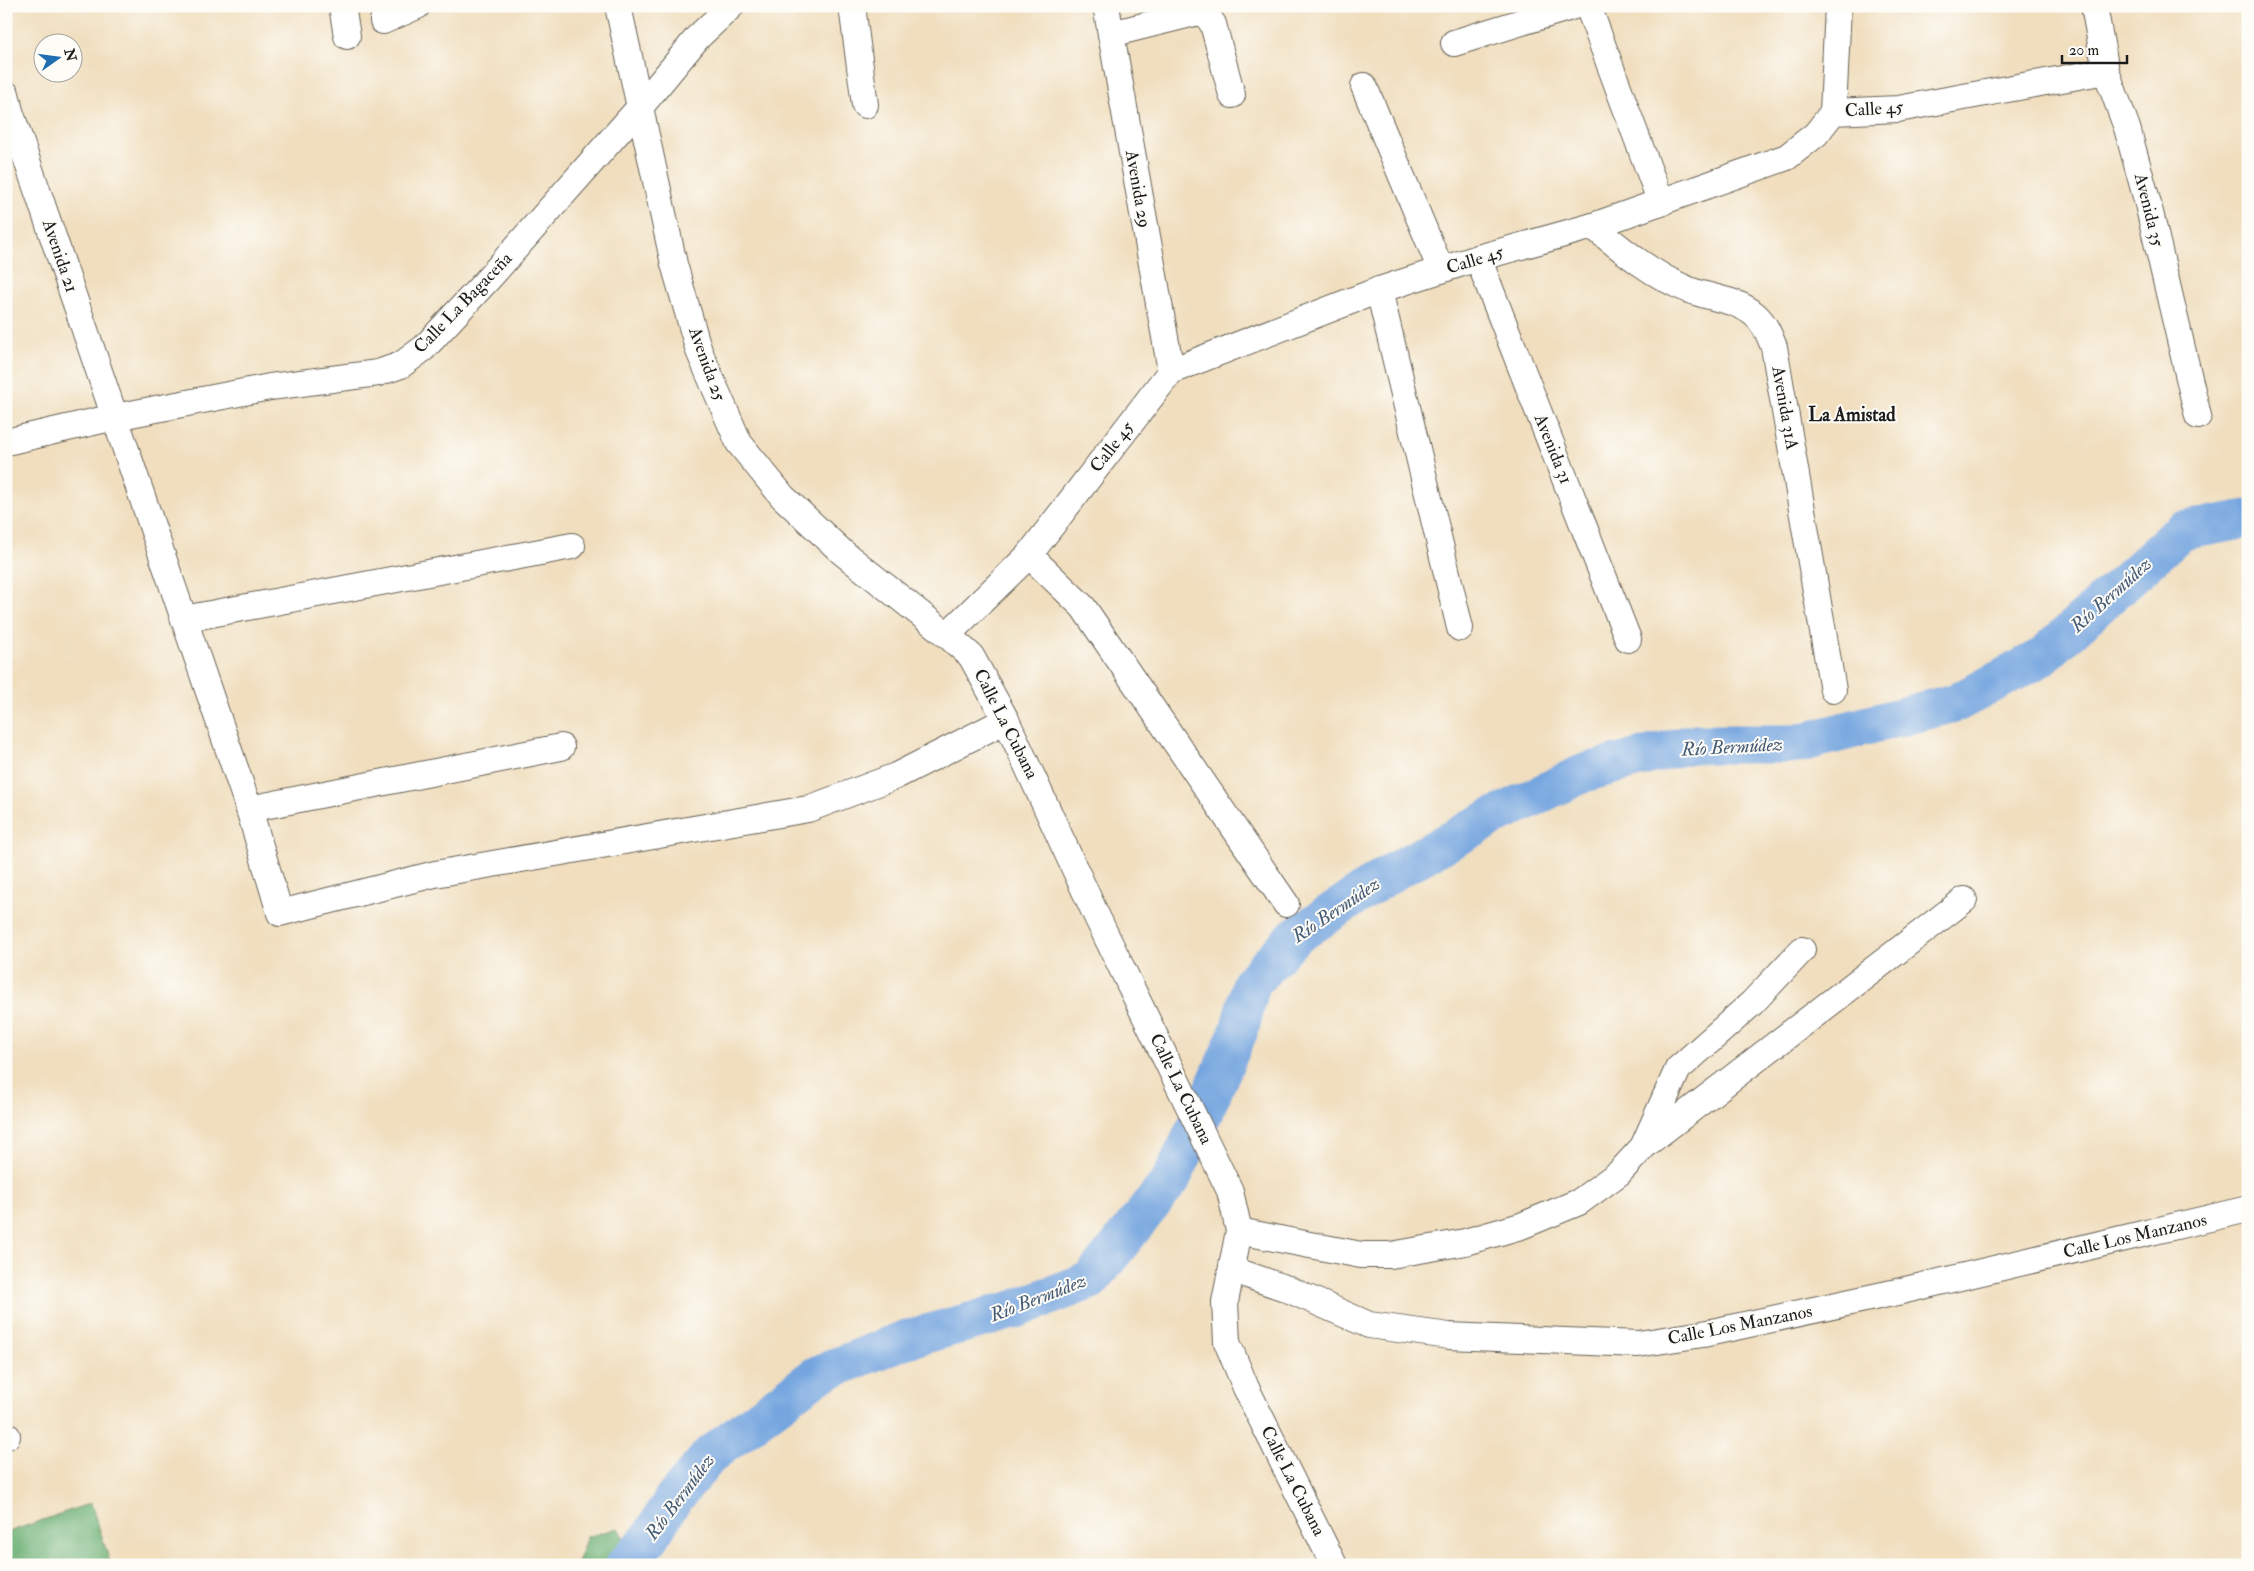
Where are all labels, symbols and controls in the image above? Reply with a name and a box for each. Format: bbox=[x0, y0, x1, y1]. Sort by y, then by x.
north arrow bbox=[32, 32, 82, 82]
scale bar bbox=[2062, 32, 2126, 64]
text: 20 m bbox=[2069, 41, 2099, 60]
text: N bbox=[60, 46, 80, 64]
street label: Calle 45 bbox=[1844, 95, 1904, 123]
street label: Avenida 29 bbox=[1120, 147, 1156, 230]
street label: Avenida 35 bbox=[2129, 170, 2169, 249]
street label: Avenida 21 bbox=[36, 216, 83, 296]
street label: Calle 45 bbox=[1444, 240, 1506, 280]
street label: Calle La Bagaceña bbox=[409, 247, 518, 359]
street label: Avenida 25 bbox=[683, 323, 731, 404]
street label: Avenida 31A bbox=[1766, 363, 1804, 452]
district label: La Amistad bbox=[1808, 403, 1896, 427]
street label: Avenida 31 bbox=[1528, 410, 1577, 487]
street label: Calle 45 bbox=[1085, 417, 1139, 477]
water label: Río Bermúdez bbox=[2065, 552, 2157, 638]
street label: Calle La Cubana bbox=[968, 665, 1044, 783]
water label: Río Bermúdez bbox=[1680, 732, 1783, 762]
water label: Río Bermúdez bbox=[1287, 872, 1385, 949]
street label: Calle La Cubana bbox=[1144, 1030, 1218, 1149]
street label: Calle Los Manzanos bbox=[2061, 1208, 2209, 1264]
water label: Río Bermúdez bbox=[986, 1269, 1090, 1328]
street label: Calle Los Manzanos bbox=[1666, 1300, 1814, 1350]
street label: Calle La Cubana bbox=[1255, 1422, 1331, 1540]
water label: Río Bermúdez bbox=[639, 1449, 720, 1545]

